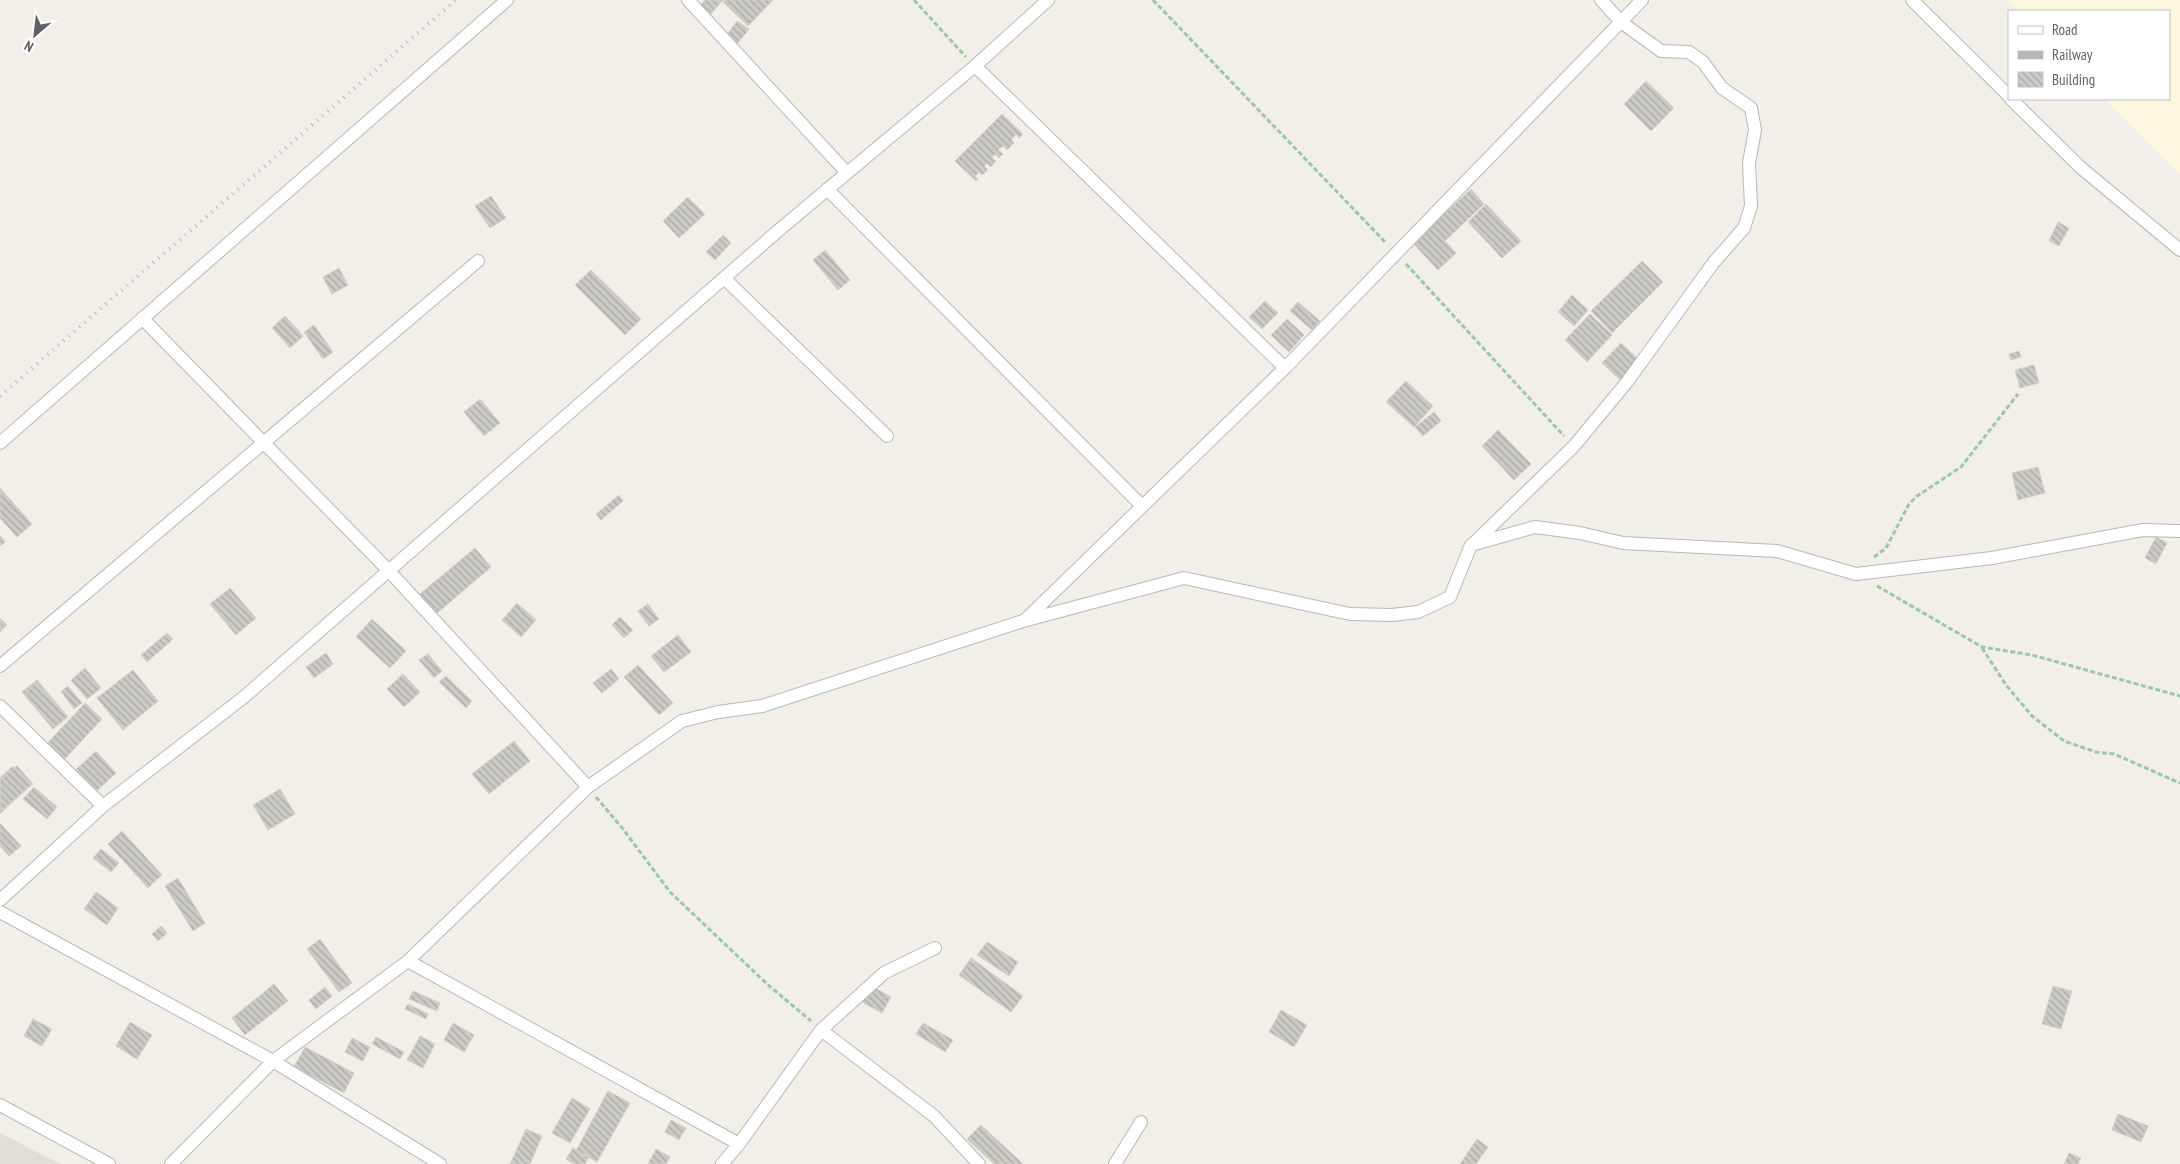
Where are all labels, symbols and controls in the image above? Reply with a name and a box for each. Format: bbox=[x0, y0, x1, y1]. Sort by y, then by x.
north arrow bbox=[10, 10, 60, 60]
legend bbox=[2008, 10, 2170, 100]
text: Road bbox=[2052, 20, 2078, 39]
text: N bbox=[21, 37, 36, 56]
text: Railway bbox=[2052, 45, 2093, 64]
text: Building bbox=[2052, 70, 2095, 89]

